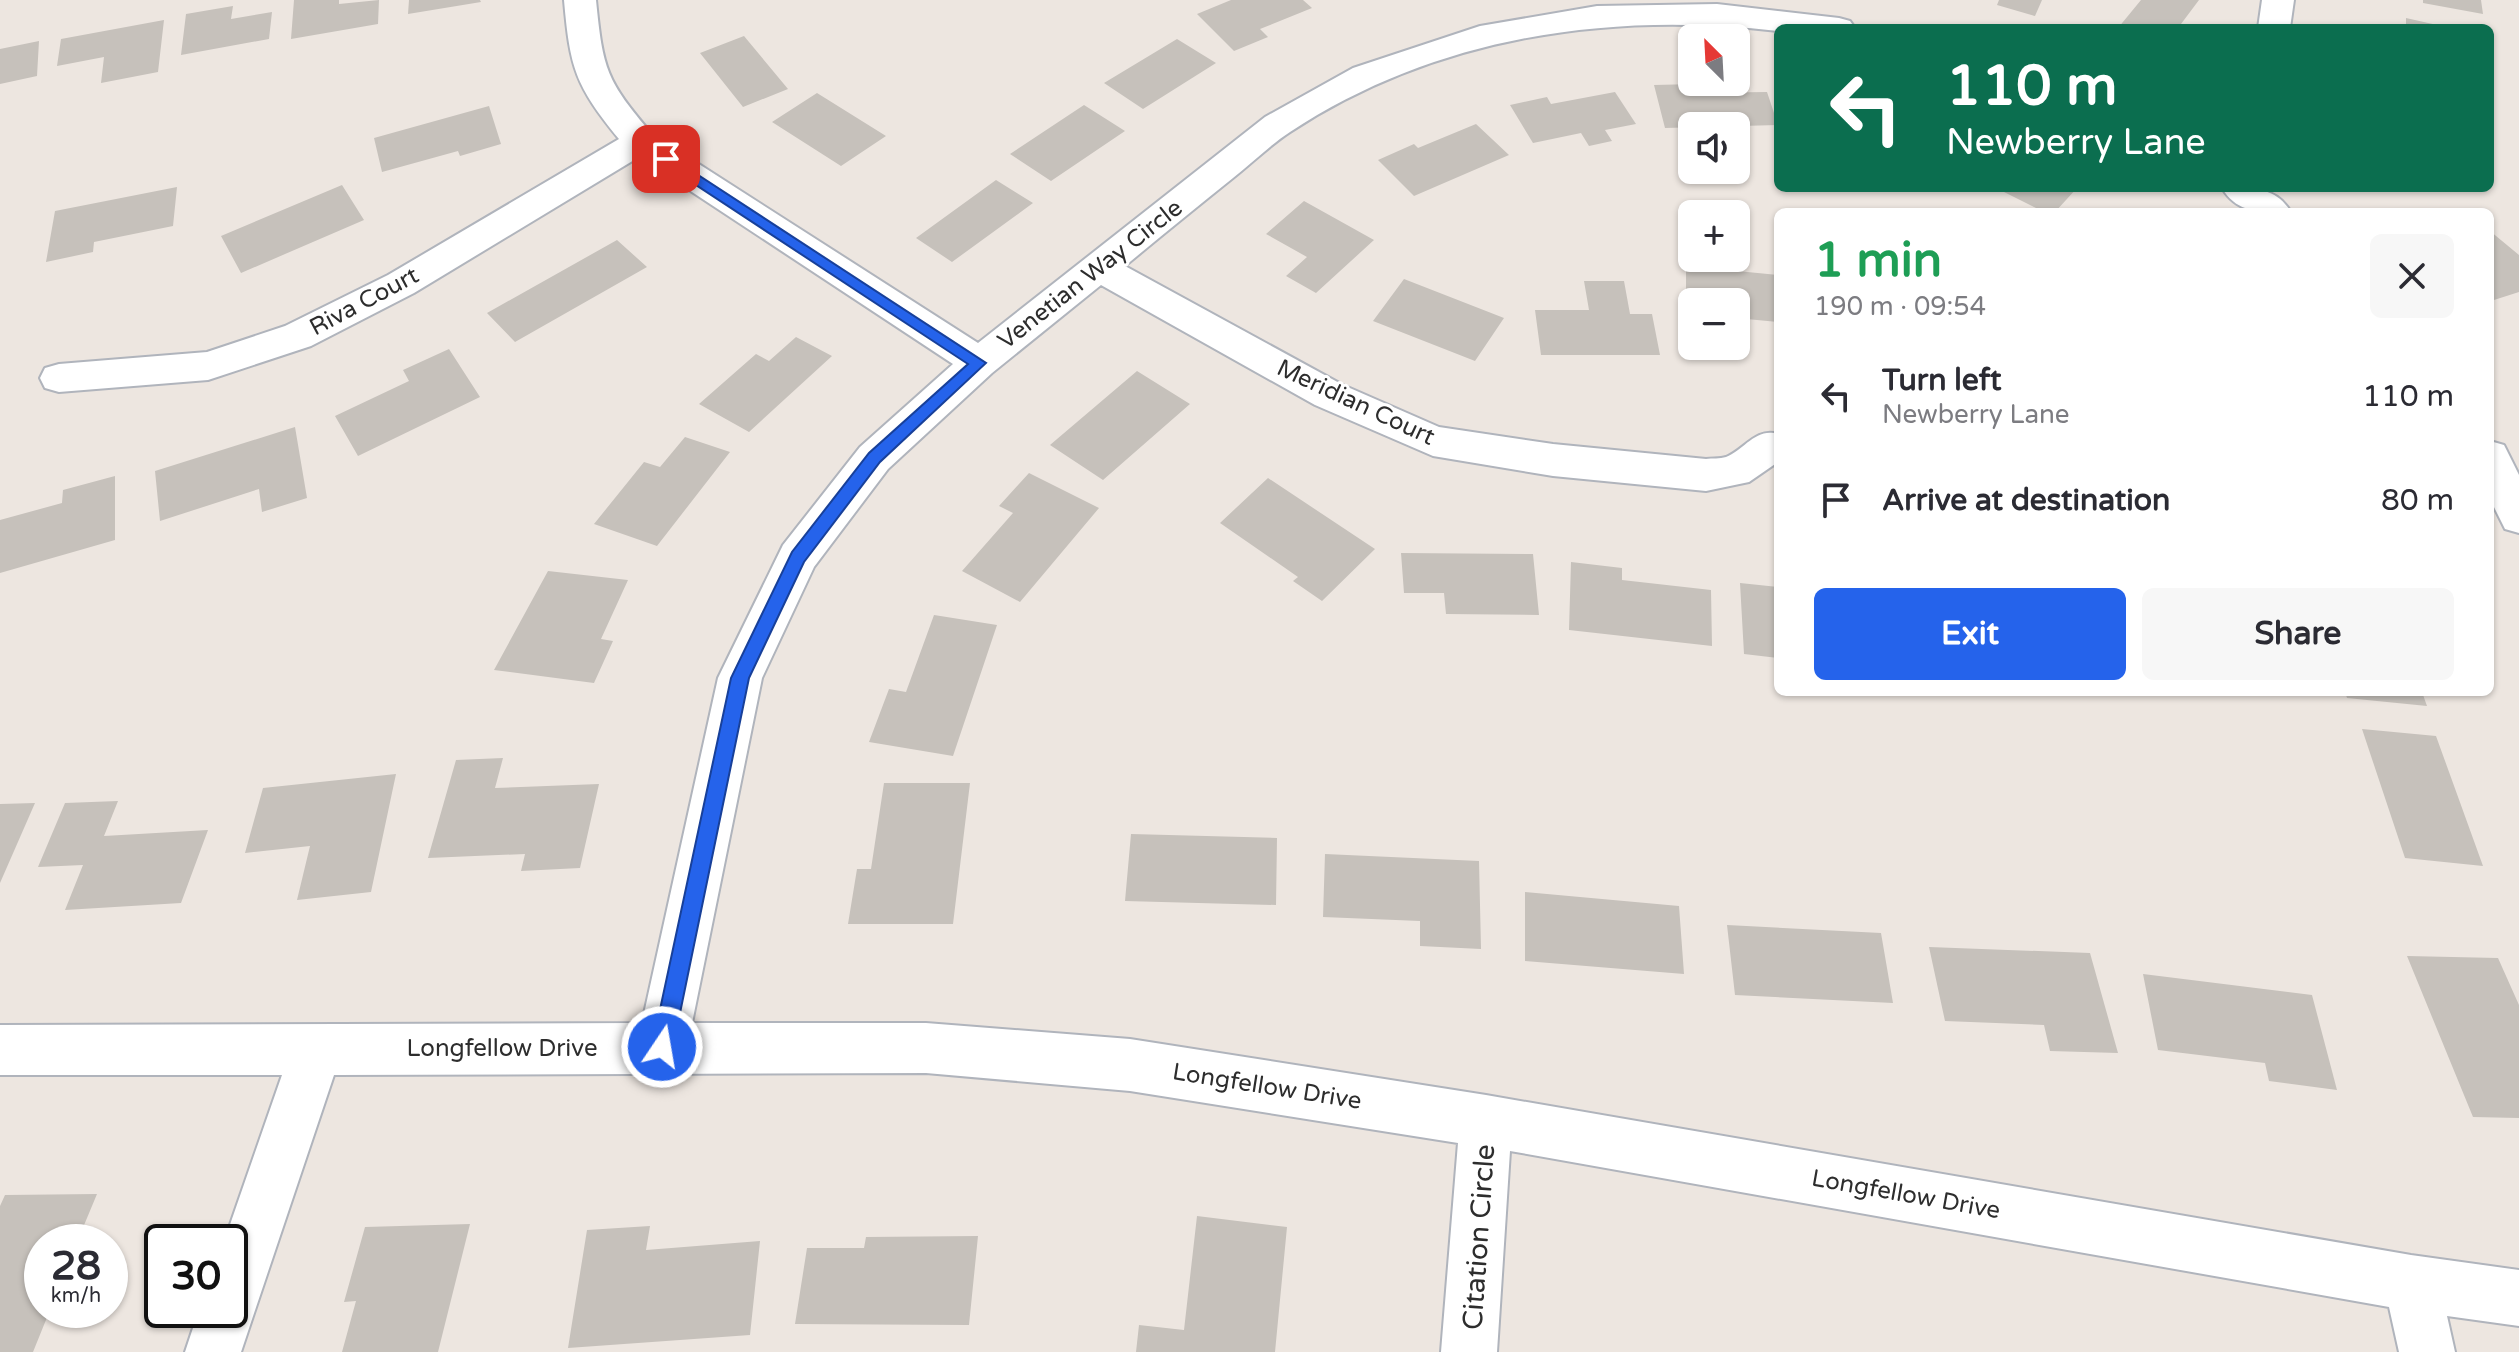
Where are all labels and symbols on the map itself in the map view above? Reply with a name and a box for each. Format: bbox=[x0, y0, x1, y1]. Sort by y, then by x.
north arrow bbox=[1678, 24, 1750, 96]
pin bbox=[632, 125, 700, 193]
street label: Venetian Way Circle bbox=[992, 193, 1188, 355]
street label: Riva Court bbox=[305, 261, 424, 342]
street label: Meridian Court bbox=[1272, 353, 1439, 452]
position arrow bbox=[620, 1005, 704, 1089]
street label: Longfellow Drive bbox=[407, 1034, 597, 1063]
street label: Longfellow Drive bbox=[1170, 1057, 1363, 1116]
street label: Citation Circle bbox=[1456, 1143, 1502, 1331]
street label: Longfellow Drive bbox=[1809, 1164, 2002, 1225]
speed limit sign: 30 bbox=[144, 1224, 248, 1328]

